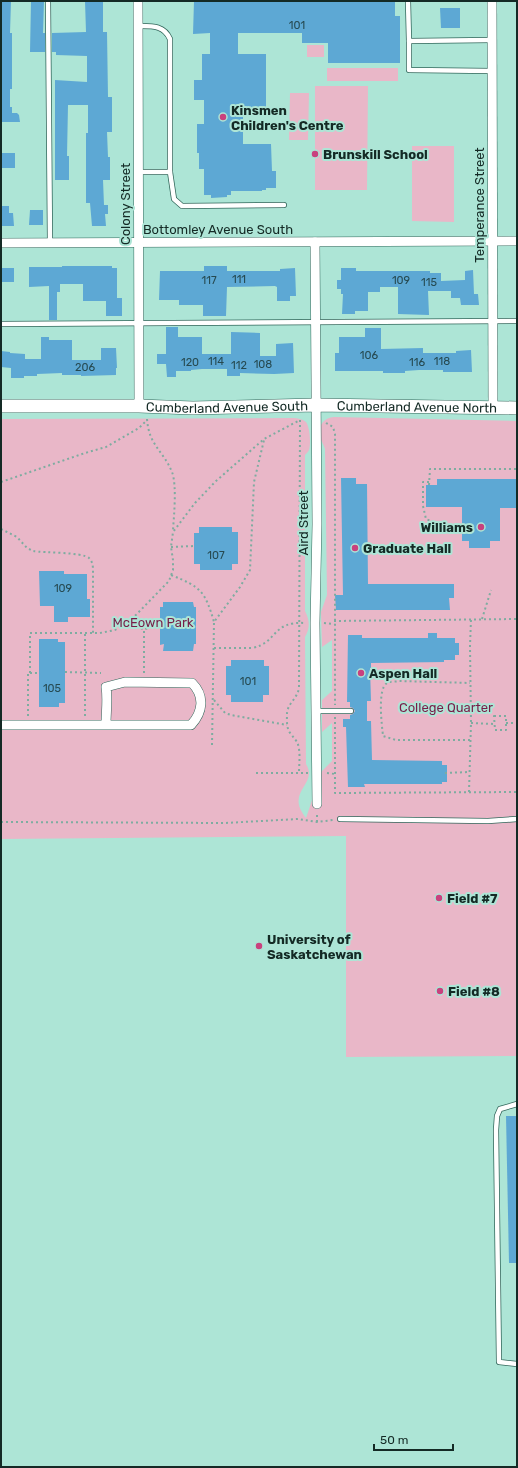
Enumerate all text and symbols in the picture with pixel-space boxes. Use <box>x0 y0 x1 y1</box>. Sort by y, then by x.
house number: 101 <box>289 19 305 32</box>
place label: Kinsmen Children's Centre <box>231 103 344 133</box>
marker: Kinsmen Children's Centre <box>218 112 228 122</box>
place label: Brunskill School <box>323 147 428 162</box>
street label: Temperance Street <box>472 147 487 263</box>
marker: Brunskill School <box>310 149 320 159</box>
street label: Colony Street <box>118 163 133 245</box>
street label: Bottomley Avenue South <box>143 222 293 237</box>
house number: 111 <box>232 273 246 286</box>
house number: 117 <box>201 274 217 287</box>
house number: 109 <box>392 274 410 287</box>
house number: 115 <box>421 276 437 289</box>
house number: 106 <box>360 349 379 362</box>
house number: 114 <box>208 355 224 368</box>
house number: 118 <box>434 355 450 368</box>
house number: 120 <box>181 356 199 369</box>
house number: 116 <box>409 356 425 369</box>
house number: 108 <box>254 358 272 371</box>
house number: 112 <box>231 359 247 372</box>
house number: 206 <box>75 361 95 374</box>
street label: Cumberland Avenue South <box>146 398 308 416</box>
street label: Cumberland Avenue North <box>337 398 497 416</box>
street label: Aird Street <box>296 490 311 556</box>
place label: Williams <box>421 520 473 535</box>
marker: Williams <box>476 522 486 532</box>
place label: Graduate Hall <box>363 541 451 556</box>
marker: Graduate Hall <box>350 543 360 553</box>
house number: 107 <box>207 549 225 562</box>
house number: 109 <box>54 582 72 595</box>
park label: McEown Park <box>112 615 194 630</box>
place label: Aspen Hall <box>369 666 437 681</box>
marker: Aspen Hall <box>356 668 366 678</box>
house number: 101 <box>240 675 256 688</box>
house number: 105 <box>43 682 62 695</box>
park label: College Quarter <box>399 700 493 716</box>
place label: Field #7 <box>447 891 498 906</box>
marker: Field #7 <box>434 893 444 903</box>
place label: University of Saskatchewan <box>267 932 362 962</box>
marker: University of Saskatchewan <box>254 941 264 951</box>
place label: Field #8 <box>448 984 500 999</box>
marker: Field #8 <box>435 986 445 996</box>
scale bar <box>374 1426 453 1452</box>
text: 50 m <box>380 1433 408 1447</box>

